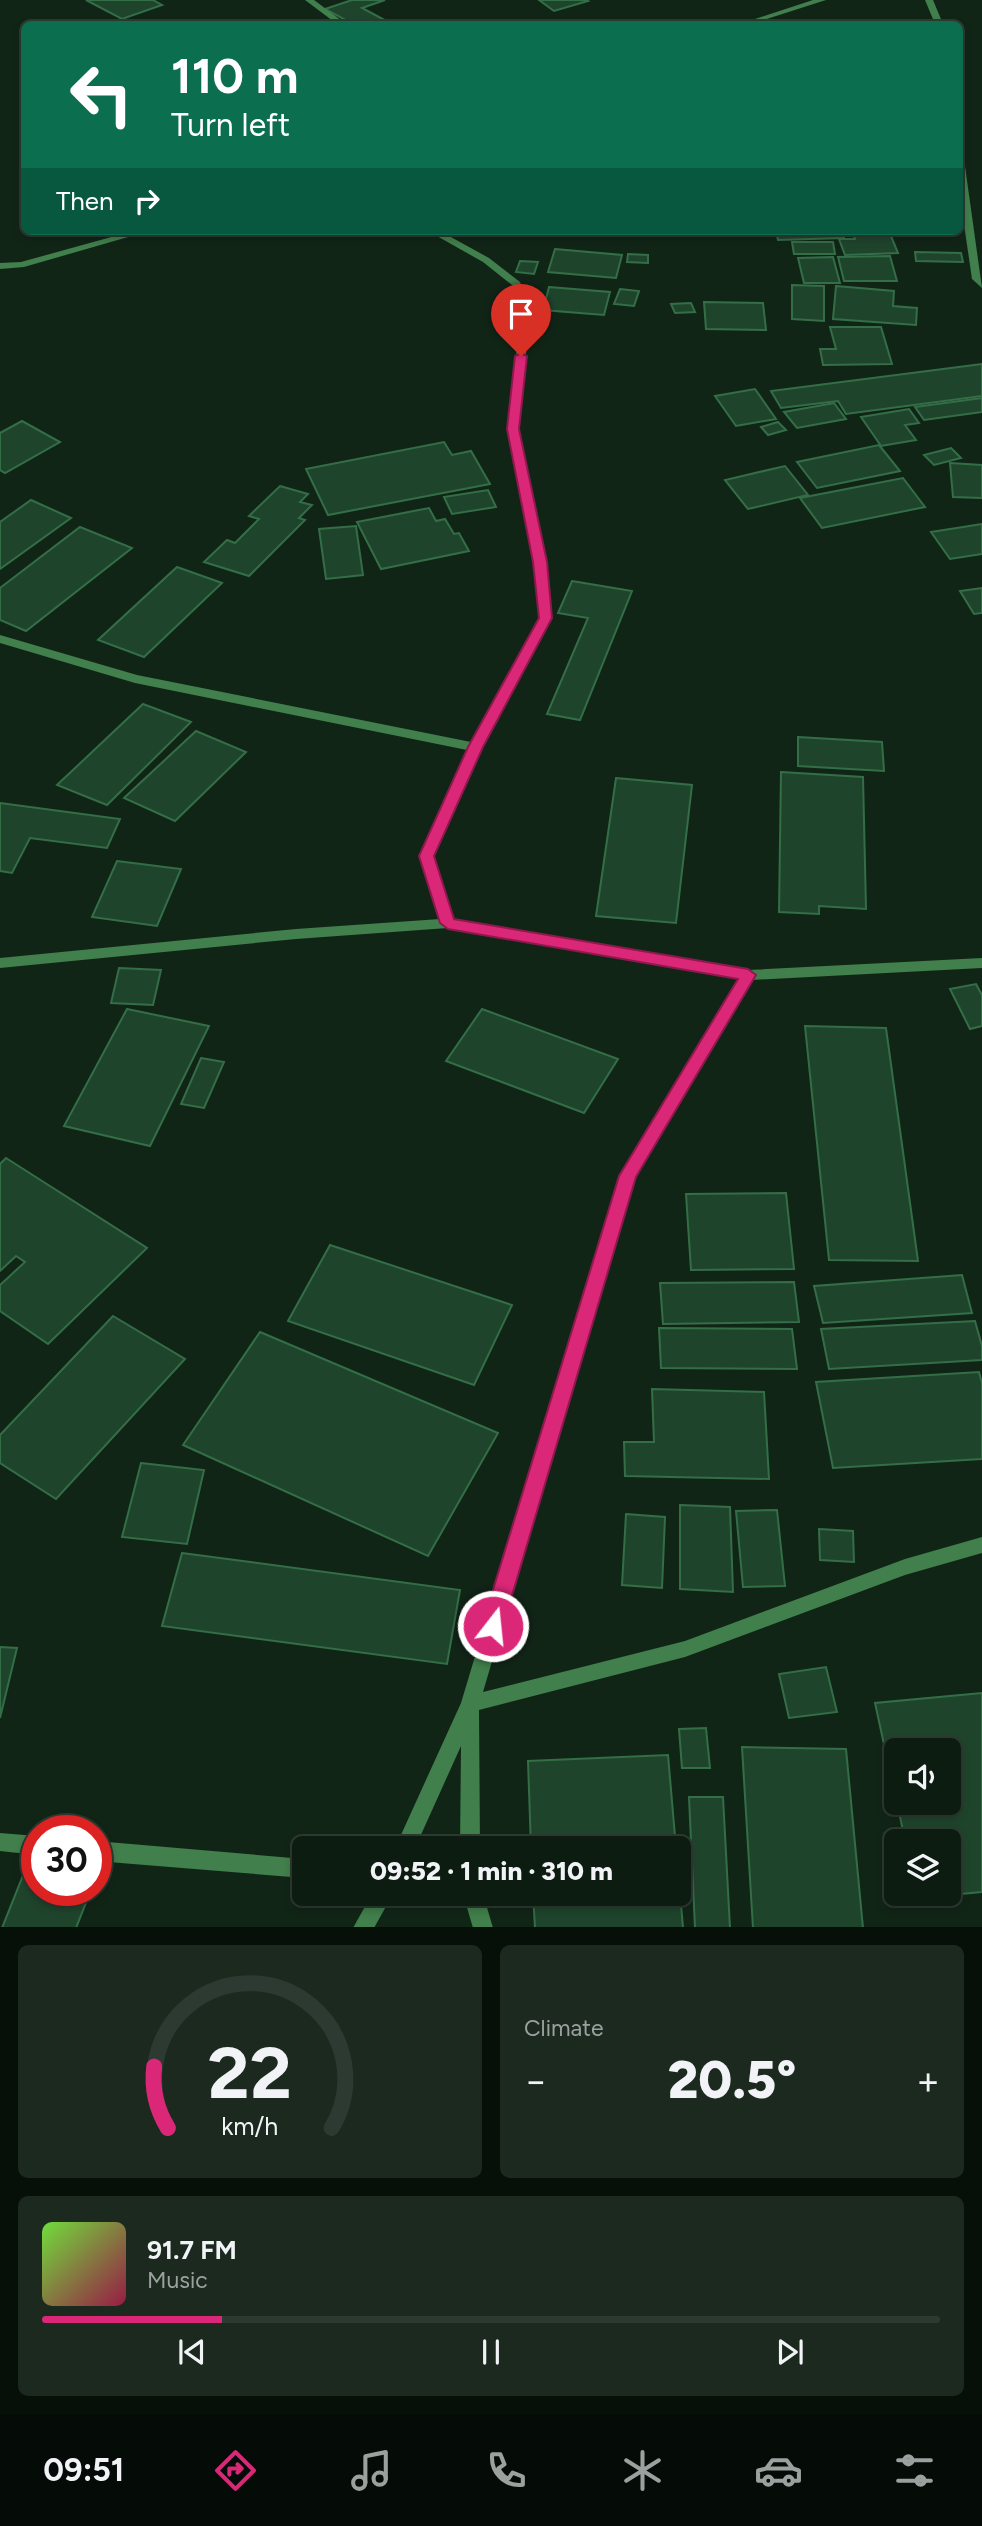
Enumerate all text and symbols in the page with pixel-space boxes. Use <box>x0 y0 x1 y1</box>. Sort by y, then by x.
text: 110 m <box>171 46 299 105</box>
icon: left <box>56 49 147 140</box>
text: Turn left <box>171 106 290 144</box>
icon: right <box>128 182 166 220</box>
text: Then <box>56 185 114 217</box>
pin <box>491 284 551 356</box>
icon: arrive <box>502 295 540 333</box>
position arrow <box>456 1589 530 1663</box>
map controls <box>884 1738 961 1906</box>
button: sound <box>884 1738 961 1815</box>
speed limit sign: 30 <box>21 1815 112 1906</box>
button: layers <box>884 1829 961 1906</box>
text: 09:52 · 1 min · 310 m <box>370 1855 613 1887</box>
text: Climate <box>524 2014 603 2042</box>
text: 22 <box>208 2029 292 2116</box>
text: 20.5° <box>668 2049 796 2111</box>
text: − <box>524 2058 548 2104</box>
text: + <box>916 2058 940 2104</box>
text: km/h <box>221 2110 279 2140</box>
text: 91.7 FM <box>147 2234 237 2266</box>
text: Music <box>147 2266 208 2294</box>
icon: previous <box>173 2333 211 2371</box>
icon: pause <box>472 2333 510 2371</box>
icon: next <box>771 2333 809 2371</box>
icon: directions <box>211 2446 260 2495</box>
icon: music <box>347 2446 396 2495</box>
icon: phone <box>482 2446 531 2495</box>
icon: climate <box>618 2446 667 2495</box>
icon: car <box>754 2446 803 2495</box>
icon: filters <box>890 2446 939 2495</box>
text: 09:51 <box>43 2451 124 2489</box>

